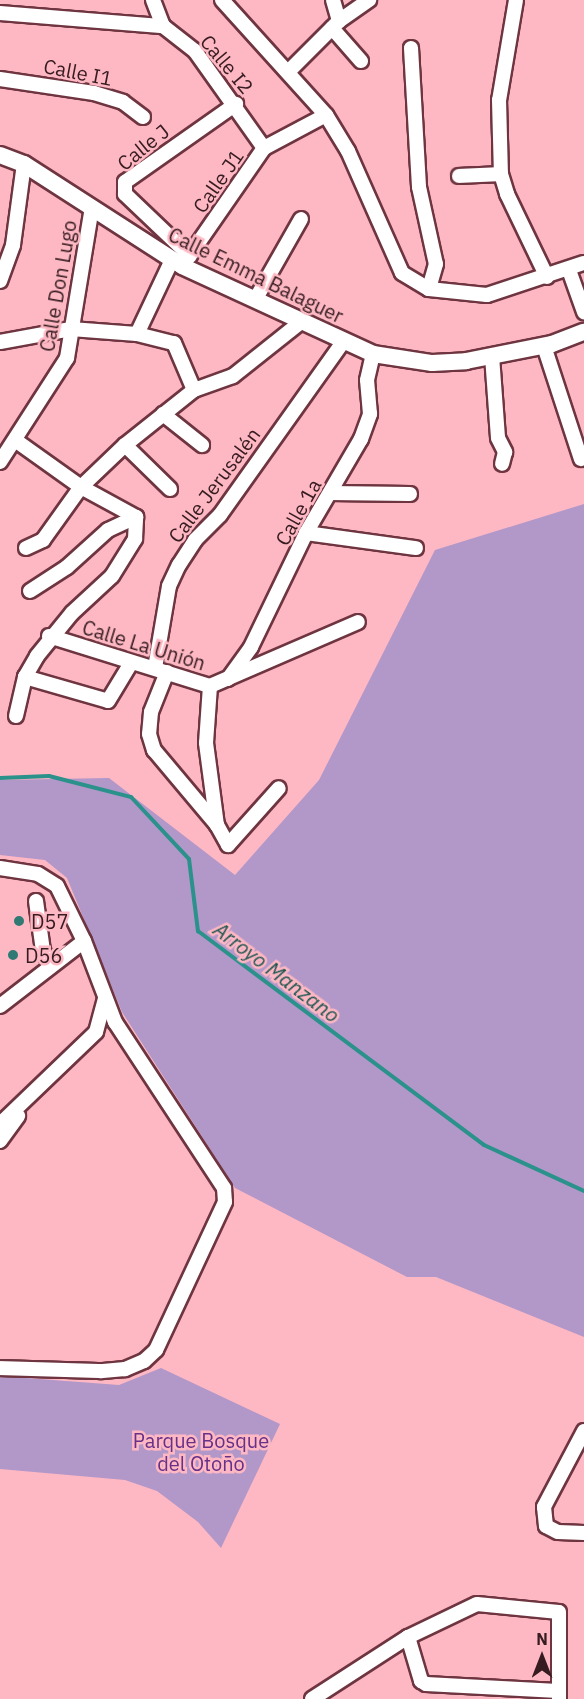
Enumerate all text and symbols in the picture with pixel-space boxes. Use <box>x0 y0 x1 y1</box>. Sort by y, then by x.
street label: Calle I2 <box>195 30 259 98</box>
street label: Calle I1 <box>42 54 114 90</box>
street label: Calle J <box>112 119 174 175</box>
street label: Calle J1 <box>188 145 248 217</box>
street label: Calle Don Lugo <box>35 218 81 354</box>
street label: Calle Emma Balaguer <box>165 222 347 328</box>
street label: Calle Jerusalén <box>163 423 265 547</box>
street label: Calle 1a <box>270 475 326 549</box>
street label: Calle La Unión <box>80 615 208 675</box>
place label: D57 <box>31 909 68 933</box>
marker: D57 <box>12 914 26 928</box>
water label: Arroyo Manzano <box>209 916 345 1028</box>
place label: D56 <box>25 943 62 967</box>
marker: D56 <box>6 948 20 962</box>
park label: Parque Bosque del Otoño <box>133 1428 269 1475</box>
north arrow <box>512 1627 572 1687</box>
text: N <box>536 1629 548 1649</box>

